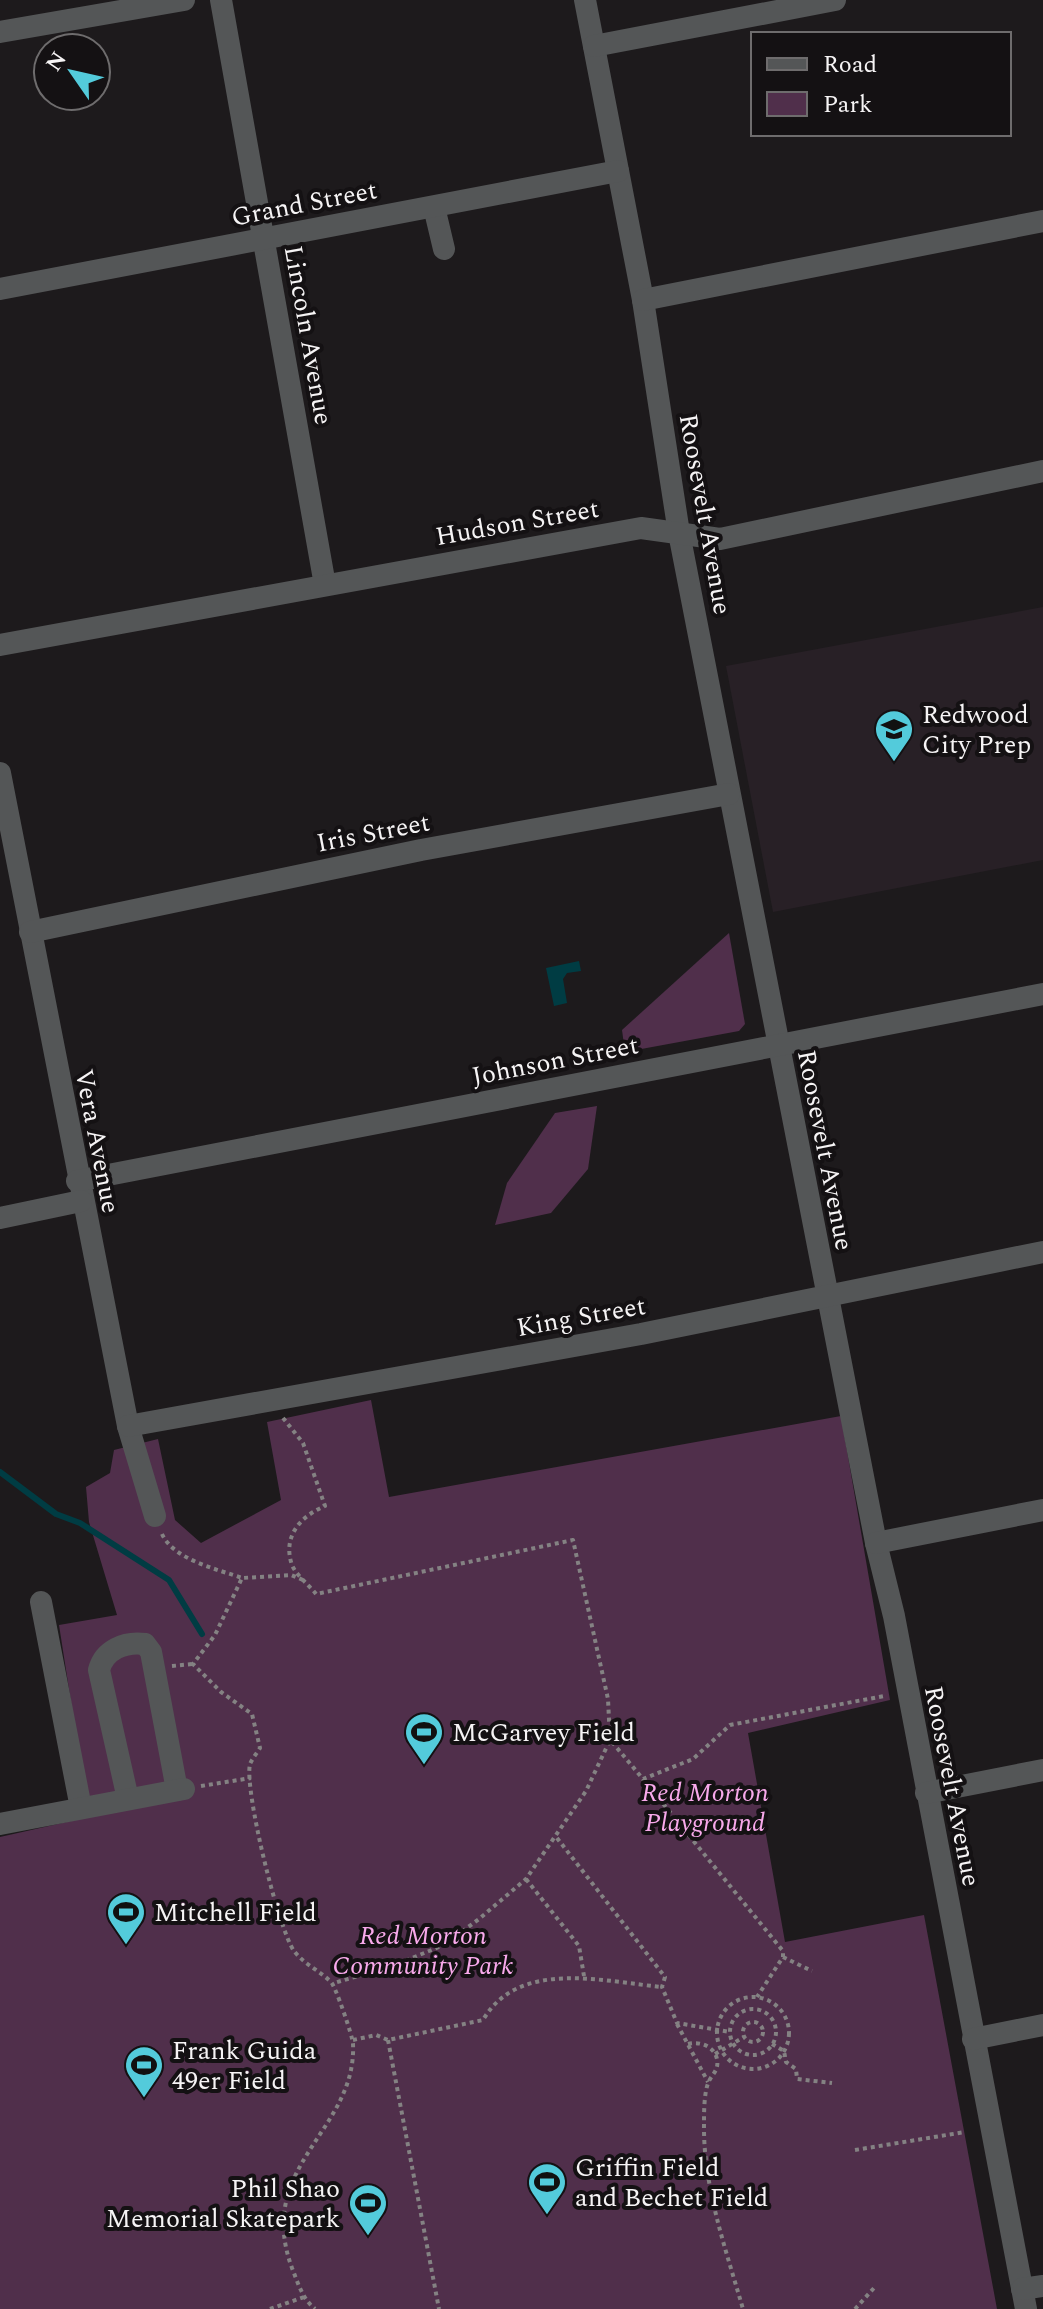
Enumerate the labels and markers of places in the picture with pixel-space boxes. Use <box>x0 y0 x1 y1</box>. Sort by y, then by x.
place label: Redwood City Prep <box>922 695 1031 765</box>
school or university icon: Redwood City Prep <box>873 708 915 763</box>
sports icon: McGarvey Field <box>403 1711 445 1766</box>
place label: McGarvey Field <box>452 1713 635 1753</box>
sports icon: Mitchell Field <box>105 1891 147 1946</box>
place label: Mitchell Field <box>154 1893 317 1933</box>
place label: Frank Guida 49er Field <box>172 2031 317 2101</box>
sports icon: Frank Guida 49er Field <box>123 2044 165 2099</box>
place label: Griffin Field and Bechet Field <box>575 2148 768 2218</box>
sports icon: Griffin Field and Bechet Field <box>526 2161 568 2216</box>
place label: Phil Shao Memorial Skatepark <box>106 2169 340 2239</box>
sports icon: Phil Shao Memorial Skatepark <box>347 2182 389 2237</box>

